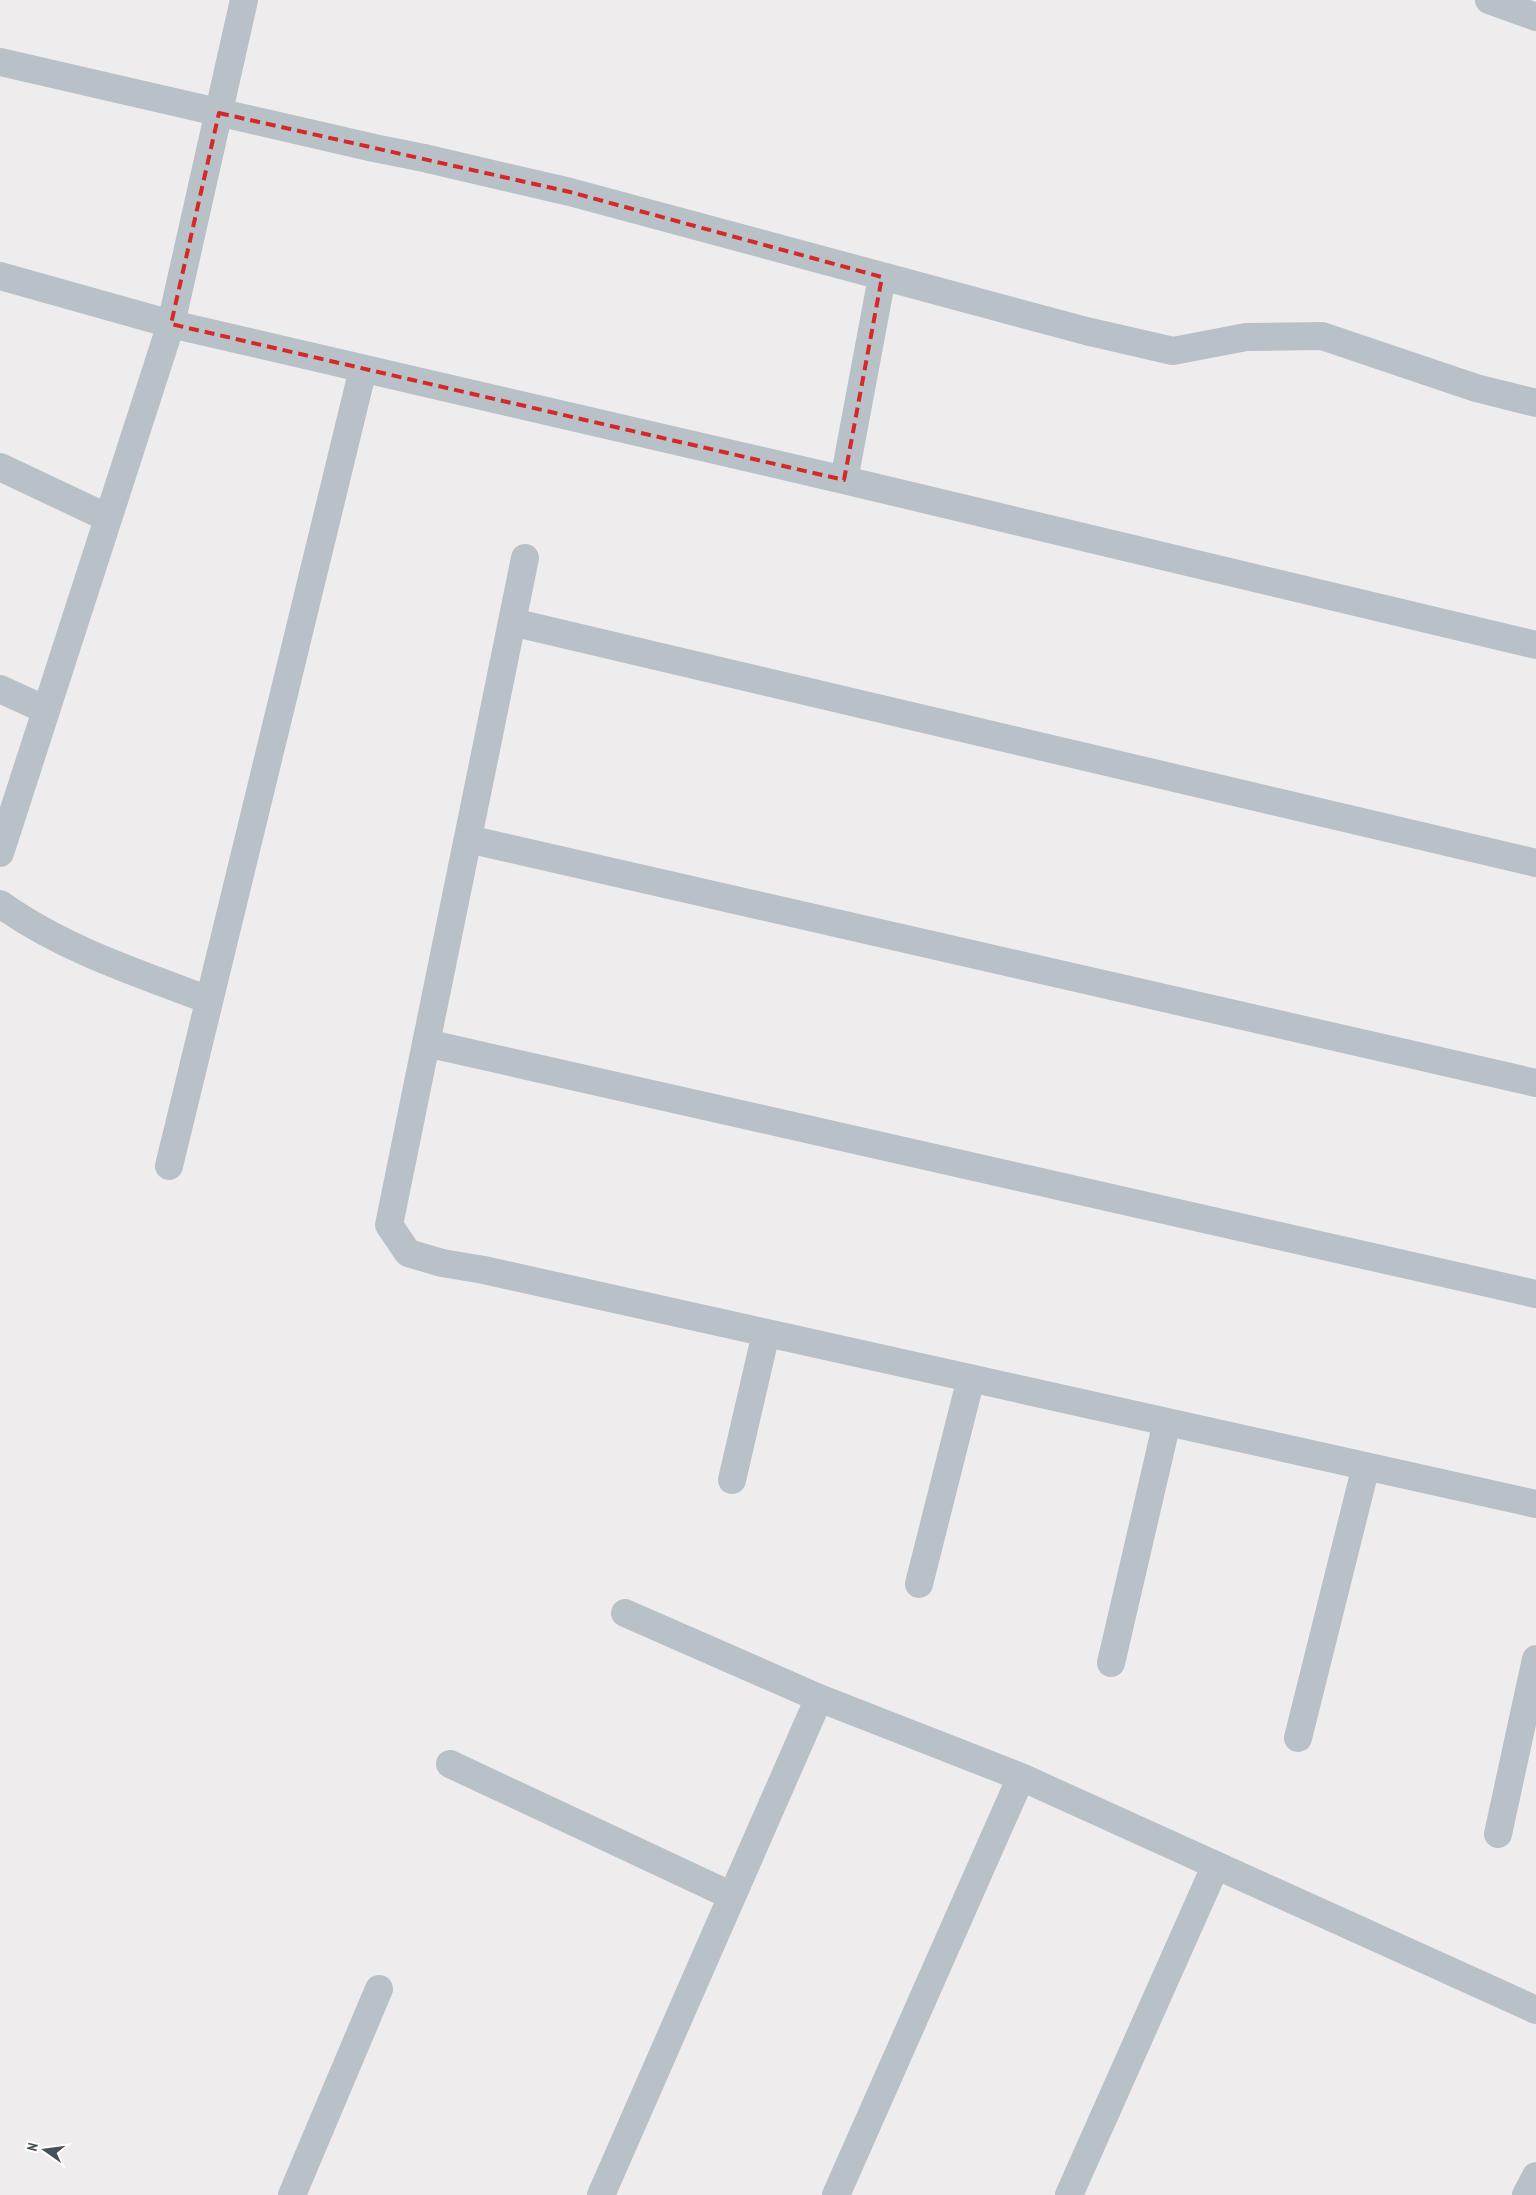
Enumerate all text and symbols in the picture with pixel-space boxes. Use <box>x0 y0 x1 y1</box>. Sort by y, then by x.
north arrow <box>20 2125 70 2175</box>
text: N <box>23 2141 42 2153</box>

